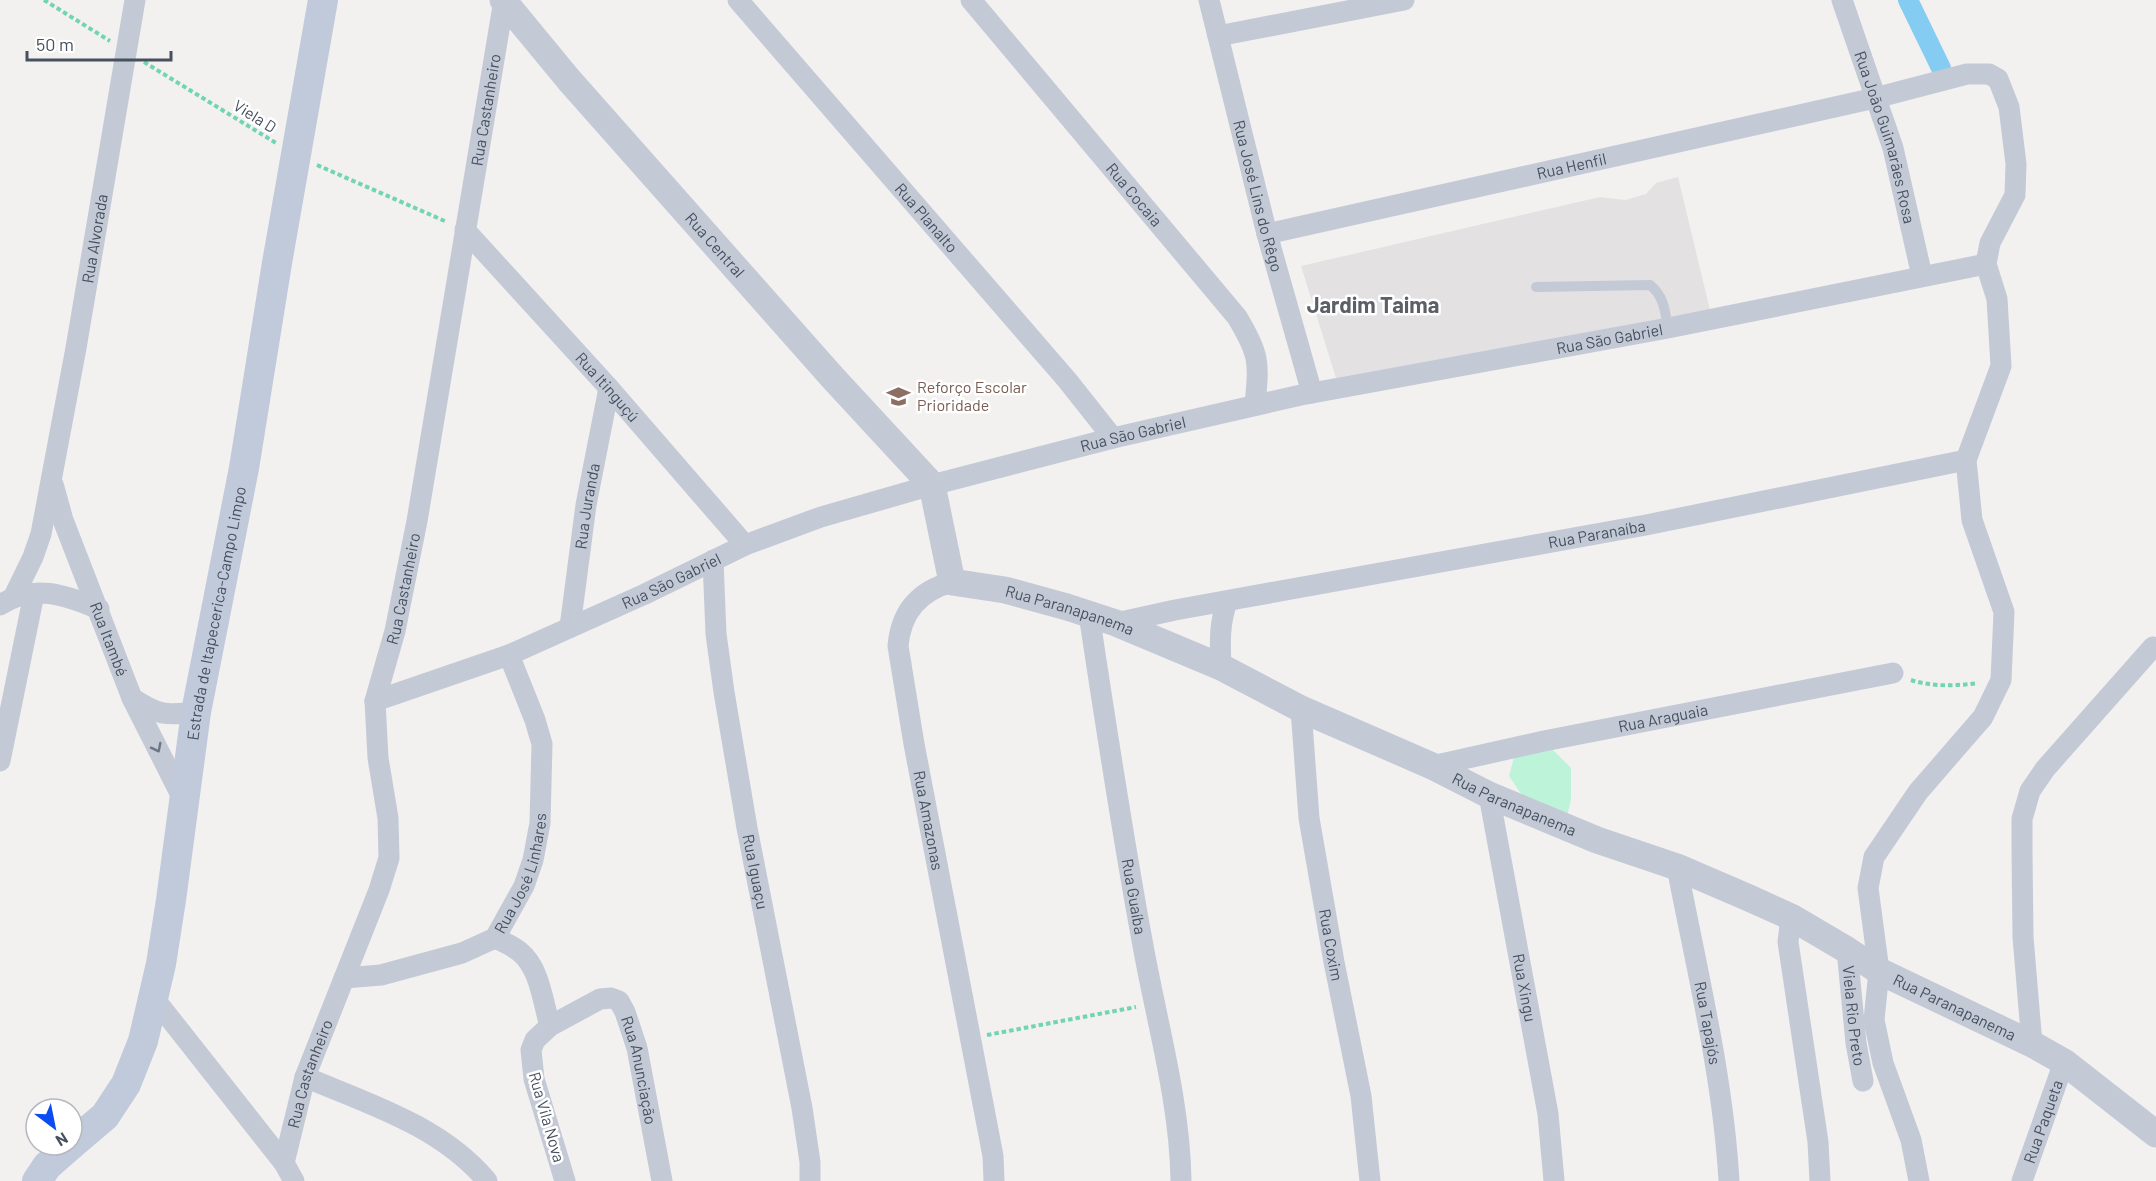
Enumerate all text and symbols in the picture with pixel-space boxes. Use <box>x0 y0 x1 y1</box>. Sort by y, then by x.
scale bar <box>27 24 171 62</box>
text: 50 m <box>36 33 74 55</box>
street label: Rua João Guimarães Rosa <box>1851 48 1920 225</box>
street label: Rua Castanheiro <box>466 52 504 167</box>
street label: Viela D <box>230 95 280 136</box>
street label: Rua José Lins do Rêgo <box>1230 118 1287 274</box>
street label: Rua Henfil <box>1535 148 1608 182</box>
street label: Rua Cocaia <box>1103 159 1167 230</box>
street label: Rua Planalto <box>892 179 962 256</box>
street label: Rua Alvorada <box>77 192 111 285</box>
street label: Rua Central <box>682 208 749 281</box>
district label: Jardim Taima <box>1307 291 1439 317</box>
street label: Rua São Gabriel <box>1555 319 1664 357</box>
street label: Rua Itinguçú <box>572 348 644 425</box>
place label: Reforço Escolar Prioridade <box>917 377 1027 414</box>
school or university icon: Reforço Escolar Prioridade <box>886 383 912 409</box>
street label: Rua São Gabriel <box>1078 412 1187 455</box>
street label: Rua Juranda <box>570 461 603 550</box>
street label: Estrada de Itapecerica-Campo Limpo <box>182 484 249 741</box>
street label: Rua Paranaíba <box>1547 515 1647 551</box>
street label: Rua Castanheiro <box>382 531 423 647</box>
street label: Rua São Gabriel <box>618 548 724 612</box>
street label: Rua Paranapanema <box>1003 581 1137 639</box>
street label: Rua Itambé <box>87 599 133 679</box>
street label: Rua Araguaia <box>1616 699 1709 735</box>
one-way arrow <box>150 742 162 753</box>
street label: Rua Paranapanema <box>1449 768 1579 839</box>
street label: Rua Amazonas <box>910 769 948 872</box>
street label: Rua José Linhares <box>490 813 549 936</box>
street label: Rua Iguaçu <box>739 832 773 911</box>
street label: Rua Guaíba <box>1119 857 1151 936</box>
street label: Rua Coxim <box>1316 907 1348 982</box>
street label: Rua Xingu <box>1510 952 1541 1023</box>
street label: Viela Rio Preto <box>1840 964 1870 1067</box>
street label: Rua Paranapanema <box>1890 969 2019 1044</box>
street label: Rua Tapajós <box>1691 980 1725 1066</box>
street label: Rua Anunciação <box>618 1013 661 1126</box>
street label: Rua Castanheiro <box>283 1016 336 1130</box>
street label: Rua Vila Nova <box>526 1069 569 1164</box>
street label: Rua Paqueta <box>2019 1077 2066 1166</box>
north arrow <box>24 1097 84 1157</box>
text: N <box>53 1129 72 1151</box>

